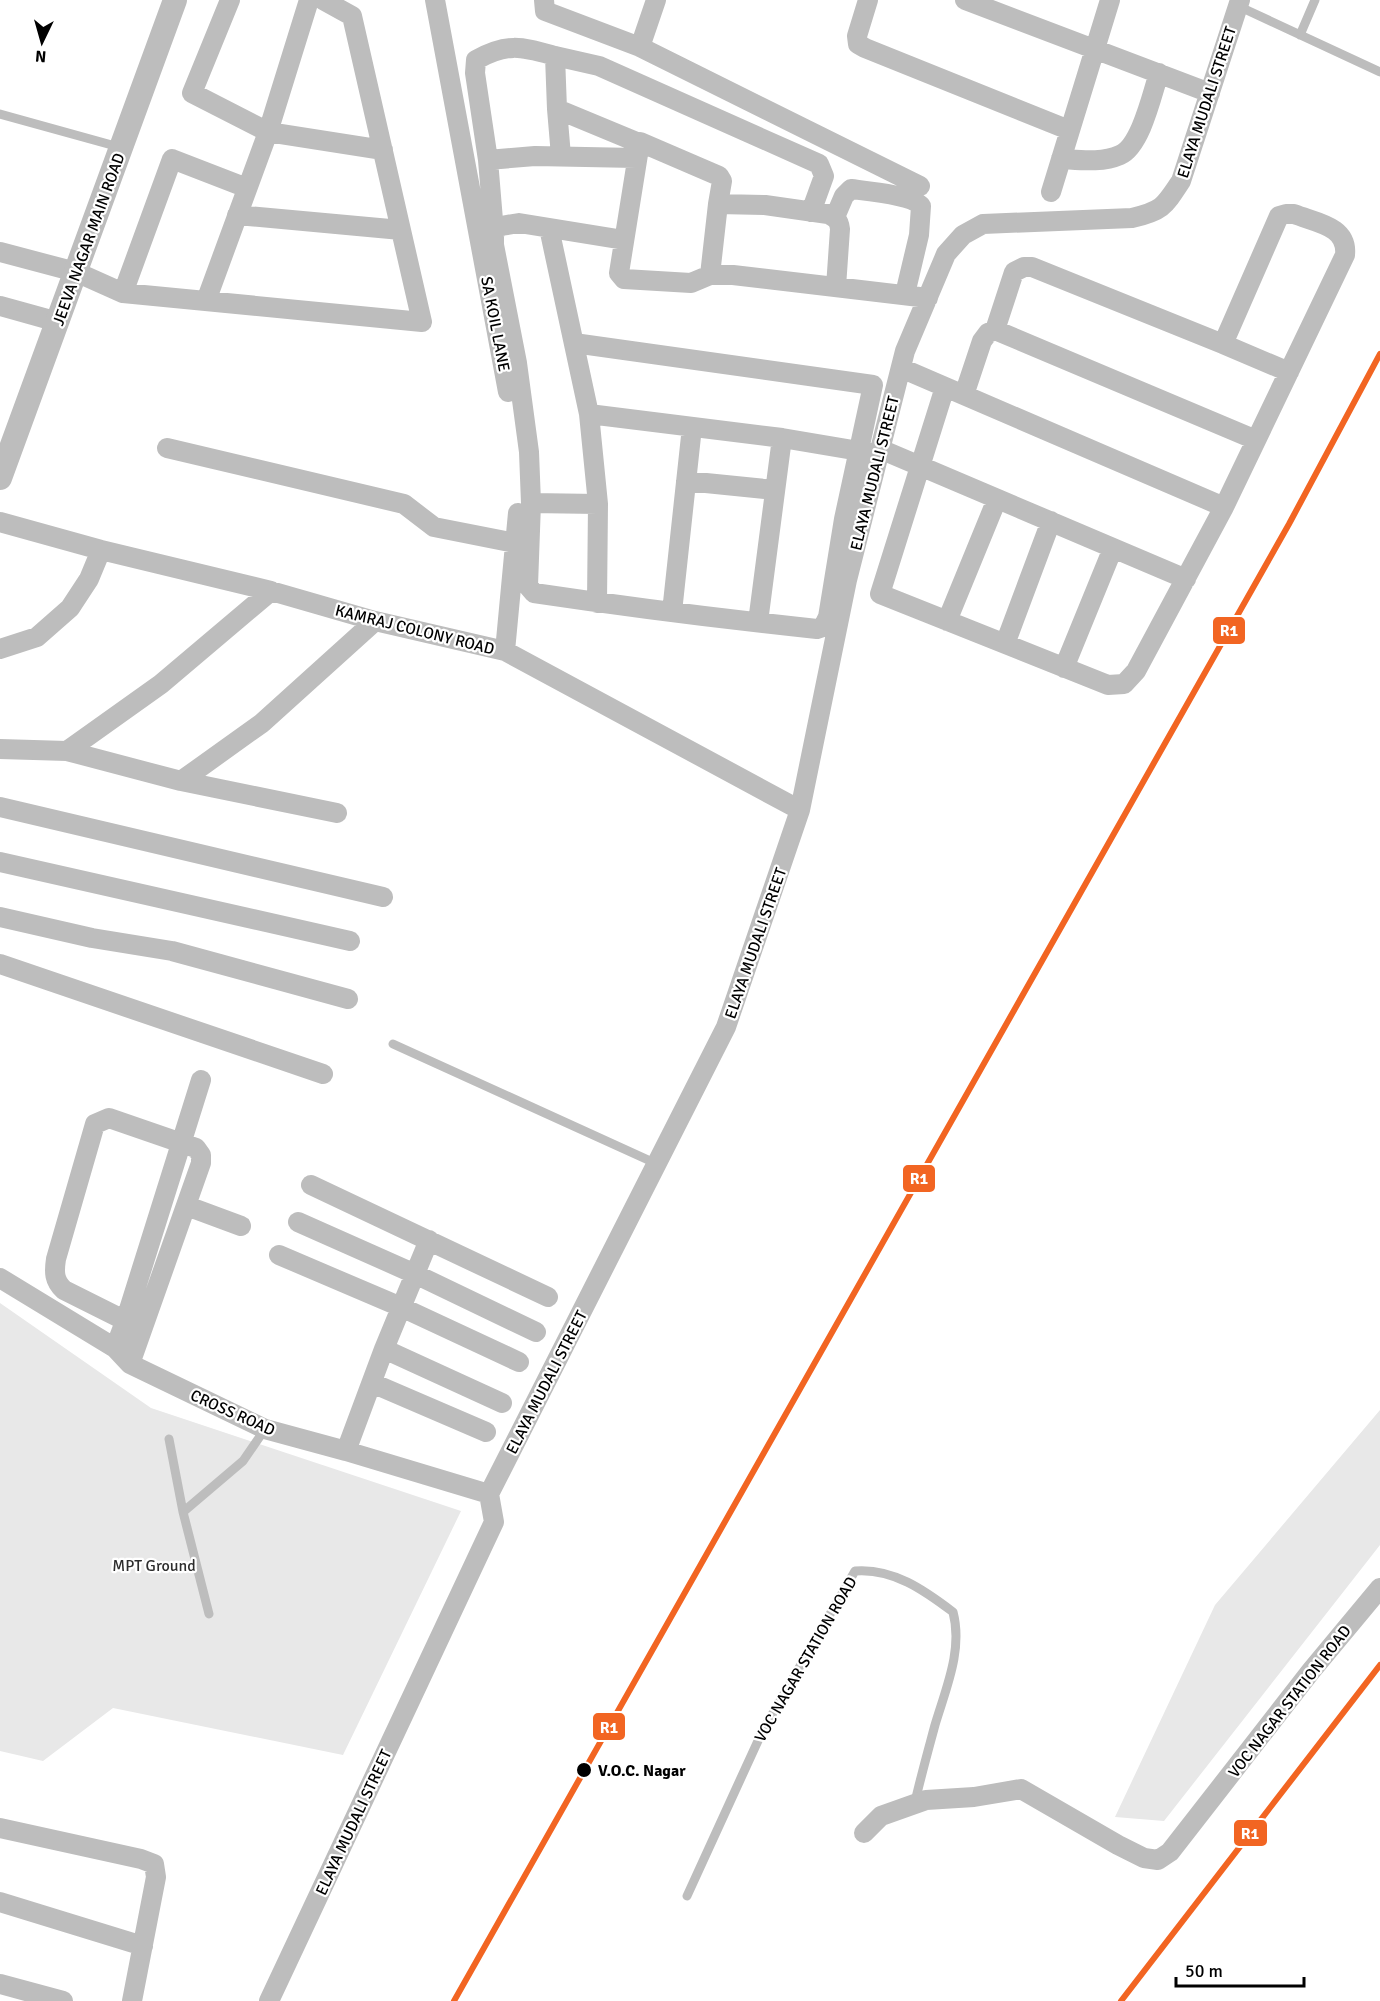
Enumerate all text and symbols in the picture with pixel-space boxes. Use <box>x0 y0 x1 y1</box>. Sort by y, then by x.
north arrow <box>12 12 72 72</box>
street label: ELAYA MUDALI STREET <box>1173 24 1241 181</box>
text: N <box>34 45 47 66</box>
street label: JEEVA NAGAR MAIN ROAD <box>48 150 130 328</box>
street label: SA KOIL LANE <box>476 275 514 373</box>
street label: ELAYA MUDALI STREET <box>846 394 904 553</box>
street label: KAMRAJ COLONY ROAD <box>333 600 496 659</box>
line badge: R1 <box>1212 616 1246 645</box>
text: R1 <box>1220 621 1239 641</box>
street label: ELAYA MUDALI STREET <box>721 865 791 1022</box>
line badge: R1 <box>902 1164 936 1193</box>
text: R1 <box>910 1169 929 1189</box>
street label: ELAYA MUDALI STREET <box>502 1307 592 1458</box>
street label: CROSS ROAD <box>187 1385 278 1440</box>
park label: MPT Ground <box>112 1556 196 1576</box>
street label: VOC NAGAR STATION ROAD <box>750 1573 861 1746</box>
street label: VOC NAGAR STATION ROAD <box>1224 1621 1355 1782</box>
line badge: R1 <box>592 1712 626 1741</box>
text: R1 <box>600 1718 619 1738</box>
street label: ELAYA MUDALI STREET <box>311 1746 397 1899</box>
marker: V.O.C. Nagar <box>575 1761 593 1779</box>
place label: V.O.C. Nagar <box>598 1761 686 1781</box>
line badge: R1 <box>1233 1819 1268 1847</box>
text: R1 <box>1241 1824 1260 1844</box>
scale bar <box>1176 1950 1304 1988</box>
text: 50 m <box>1185 1960 1223 1982</box>

